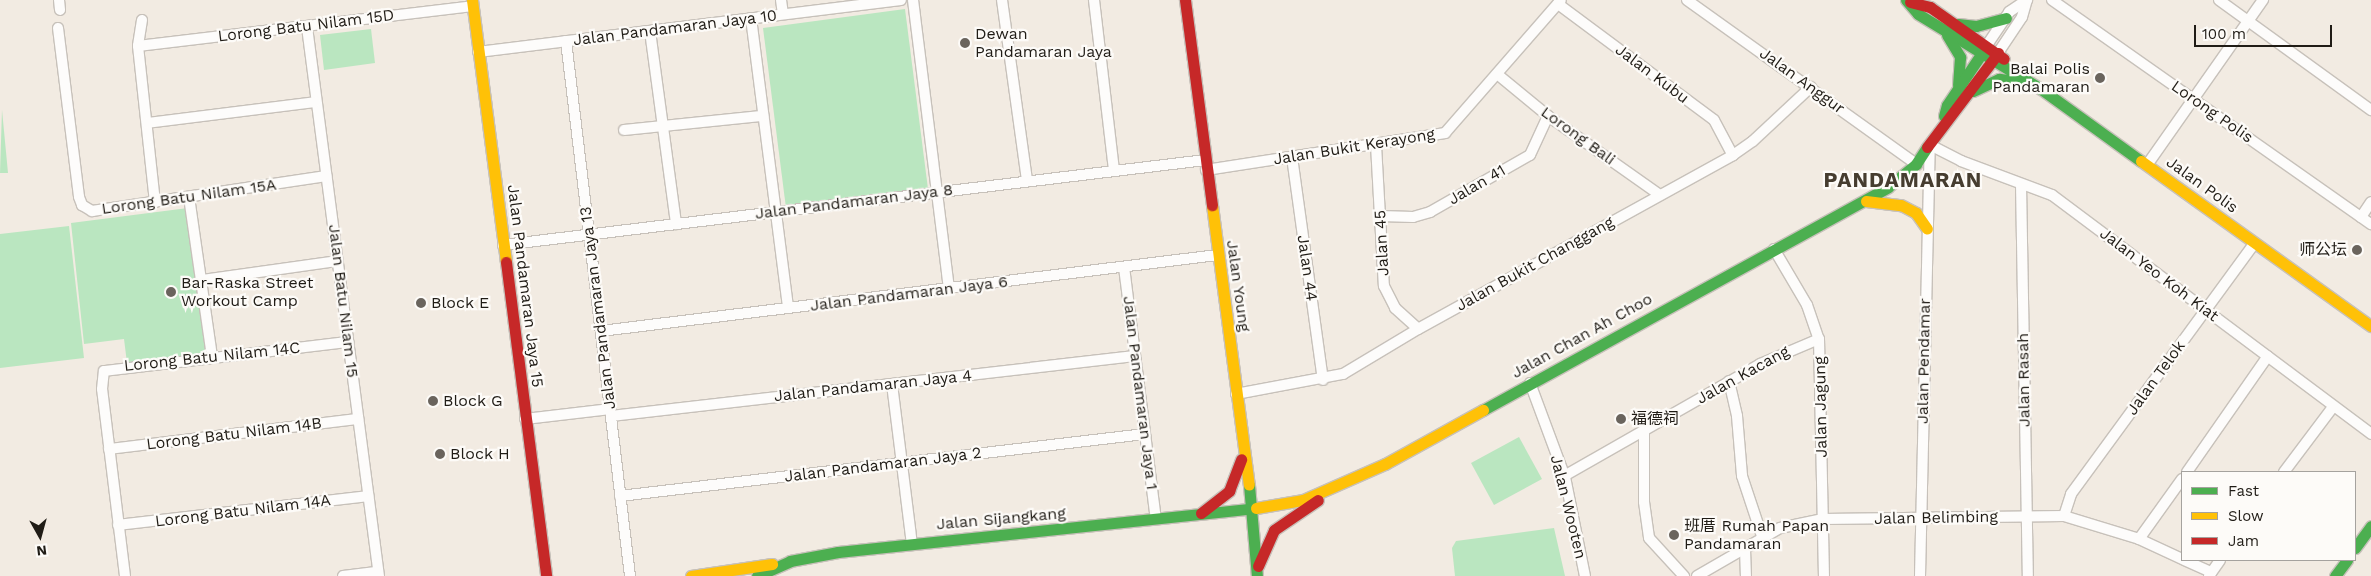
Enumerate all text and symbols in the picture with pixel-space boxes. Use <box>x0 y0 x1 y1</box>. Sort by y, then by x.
street label: Lorong Batu Nilam 15D <box>217 6 395 46</box>
street label: Jalan Pandamaran Jaya 10 <box>572 6 778 50</box>
scale bar <box>2196 15 2334 47</box>
place label: Dewan Pandamaran Jaya <box>975 24 1112 62</box>
text: 100 m <box>2202 25 2246 43</box>
marker: Dewan Pandamaran Jaya <box>959 37 971 49</box>
street label: Jalan Kubu <box>1611 40 1693 108</box>
street label: Jalan Anggur <box>1755 44 1849 118</box>
place label: Balai Polis Pandamaran <box>1993 59 2090 97</box>
marker: Balai Polis Pandamaran <box>2094 72 2106 84</box>
street label: Lorong Polis <box>2167 77 2257 147</box>
street label: Lorong Bali <box>1537 103 1619 169</box>
street label: Jalan Bukit Kerayong <box>1272 125 1436 169</box>
street label: Jalan Polis <box>2162 153 2242 217</box>
street label: Jalan 41 <box>1445 161 1509 209</box>
district label: PANDAMARAN <box>1822 167 1984 193</box>
street label: Lorong Batu Nilam 15A <box>100 175 278 219</box>
street label: Jalan Pandamaran Jaya 8 <box>754 180 954 224</box>
street label: Jalan Pandamaran Jaya 15 <box>503 183 547 389</box>
street label: Jalan Pandamaran Jaya 13 <box>576 205 620 411</box>
street label: Jalan 45 <box>1371 209 1393 277</box>
street label: Jalan Bukit Changgang <box>1453 213 1617 315</box>
street label: Jalan Batu Nilam 15 <box>324 223 362 379</box>
street label: Jalan Yeo Koh Kiat <box>2096 224 2222 326</box>
street label: Jalan 44 <box>1293 234 1321 302</box>
street label: Jalan Young <box>1222 239 1254 333</box>
place label: 师公坛 <box>2299 240 2347 260</box>
marker: 师公坛 <box>2351 244 2363 256</box>
street label: Jalan Pandamaran Jaya 6 <box>809 272 1009 316</box>
place label: Bar-Raska Street Workout Camp <box>181 273 314 311</box>
marker: Bar-Raska Street Workout Camp <box>165 286 177 298</box>
street label: Jalan Chan Ah Choo <box>1508 289 1656 383</box>
place label: Block E <box>431 293 490 313</box>
street label: Jalan Pandamaran Jaya 1 <box>1119 294 1161 492</box>
marker: Block E <box>415 297 427 309</box>
street label: Jalan Pendamar <box>1913 298 1935 424</box>
street label: Jalan Rasah <box>2014 333 2034 427</box>
street label: Jalan Telok <box>2122 337 2190 419</box>
street label: Lorong Batu Nilam 14C <box>123 338 301 376</box>
street label: Jalan Kacang <box>1693 342 1793 408</box>
street label: Jalan Jagung <box>1811 356 1831 458</box>
street label: Jalan Pandamaran Jaya 4 <box>773 366 973 406</box>
place label: Block G <box>443 391 503 411</box>
marker: Block G <box>427 395 439 407</box>
place label: 福德祠 <box>1631 409 1679 429</box>
marker: 福德祠 <box>1615 413 1627 425</box>
street label: Lorong Batu Nilam 14B <box>145 414 323 454</box>
street label: Jalan Pandamaran Jaya 2 <box>783 443 983 487</box>
place label: Block H <box>450 444 510 464</box>
marker: Block H <box>434 448 446 460</box>
street label: Jalan Wooten <box>1546 453 1590 561</box>
legend <box>2181 471 2356 561</box>
text: Fast <box>2228 482 2259 500</box>
street label: Lorong Batu Nilam 14A <box>154 491 332 531</box>
street label: Jalan Sijangkang <box>936 504 1066 534</box>
street label: Jalan Belimbing <box>1874 507 1998 529</box>
text: Slow <box>2228 507 2264 525</box>
north arrow <box>15 511 65 561</box>
place label: 班厝 Rumah Papan Pandamaran <box>1684 516 1829 554</box>
marker: 班厝 Rumah Papan Pandamaran <box>1668 529 1680 541</box>
text: Jam <box>2228 532 2259 550</box>
text: N <box>36 542 48 559</box>

